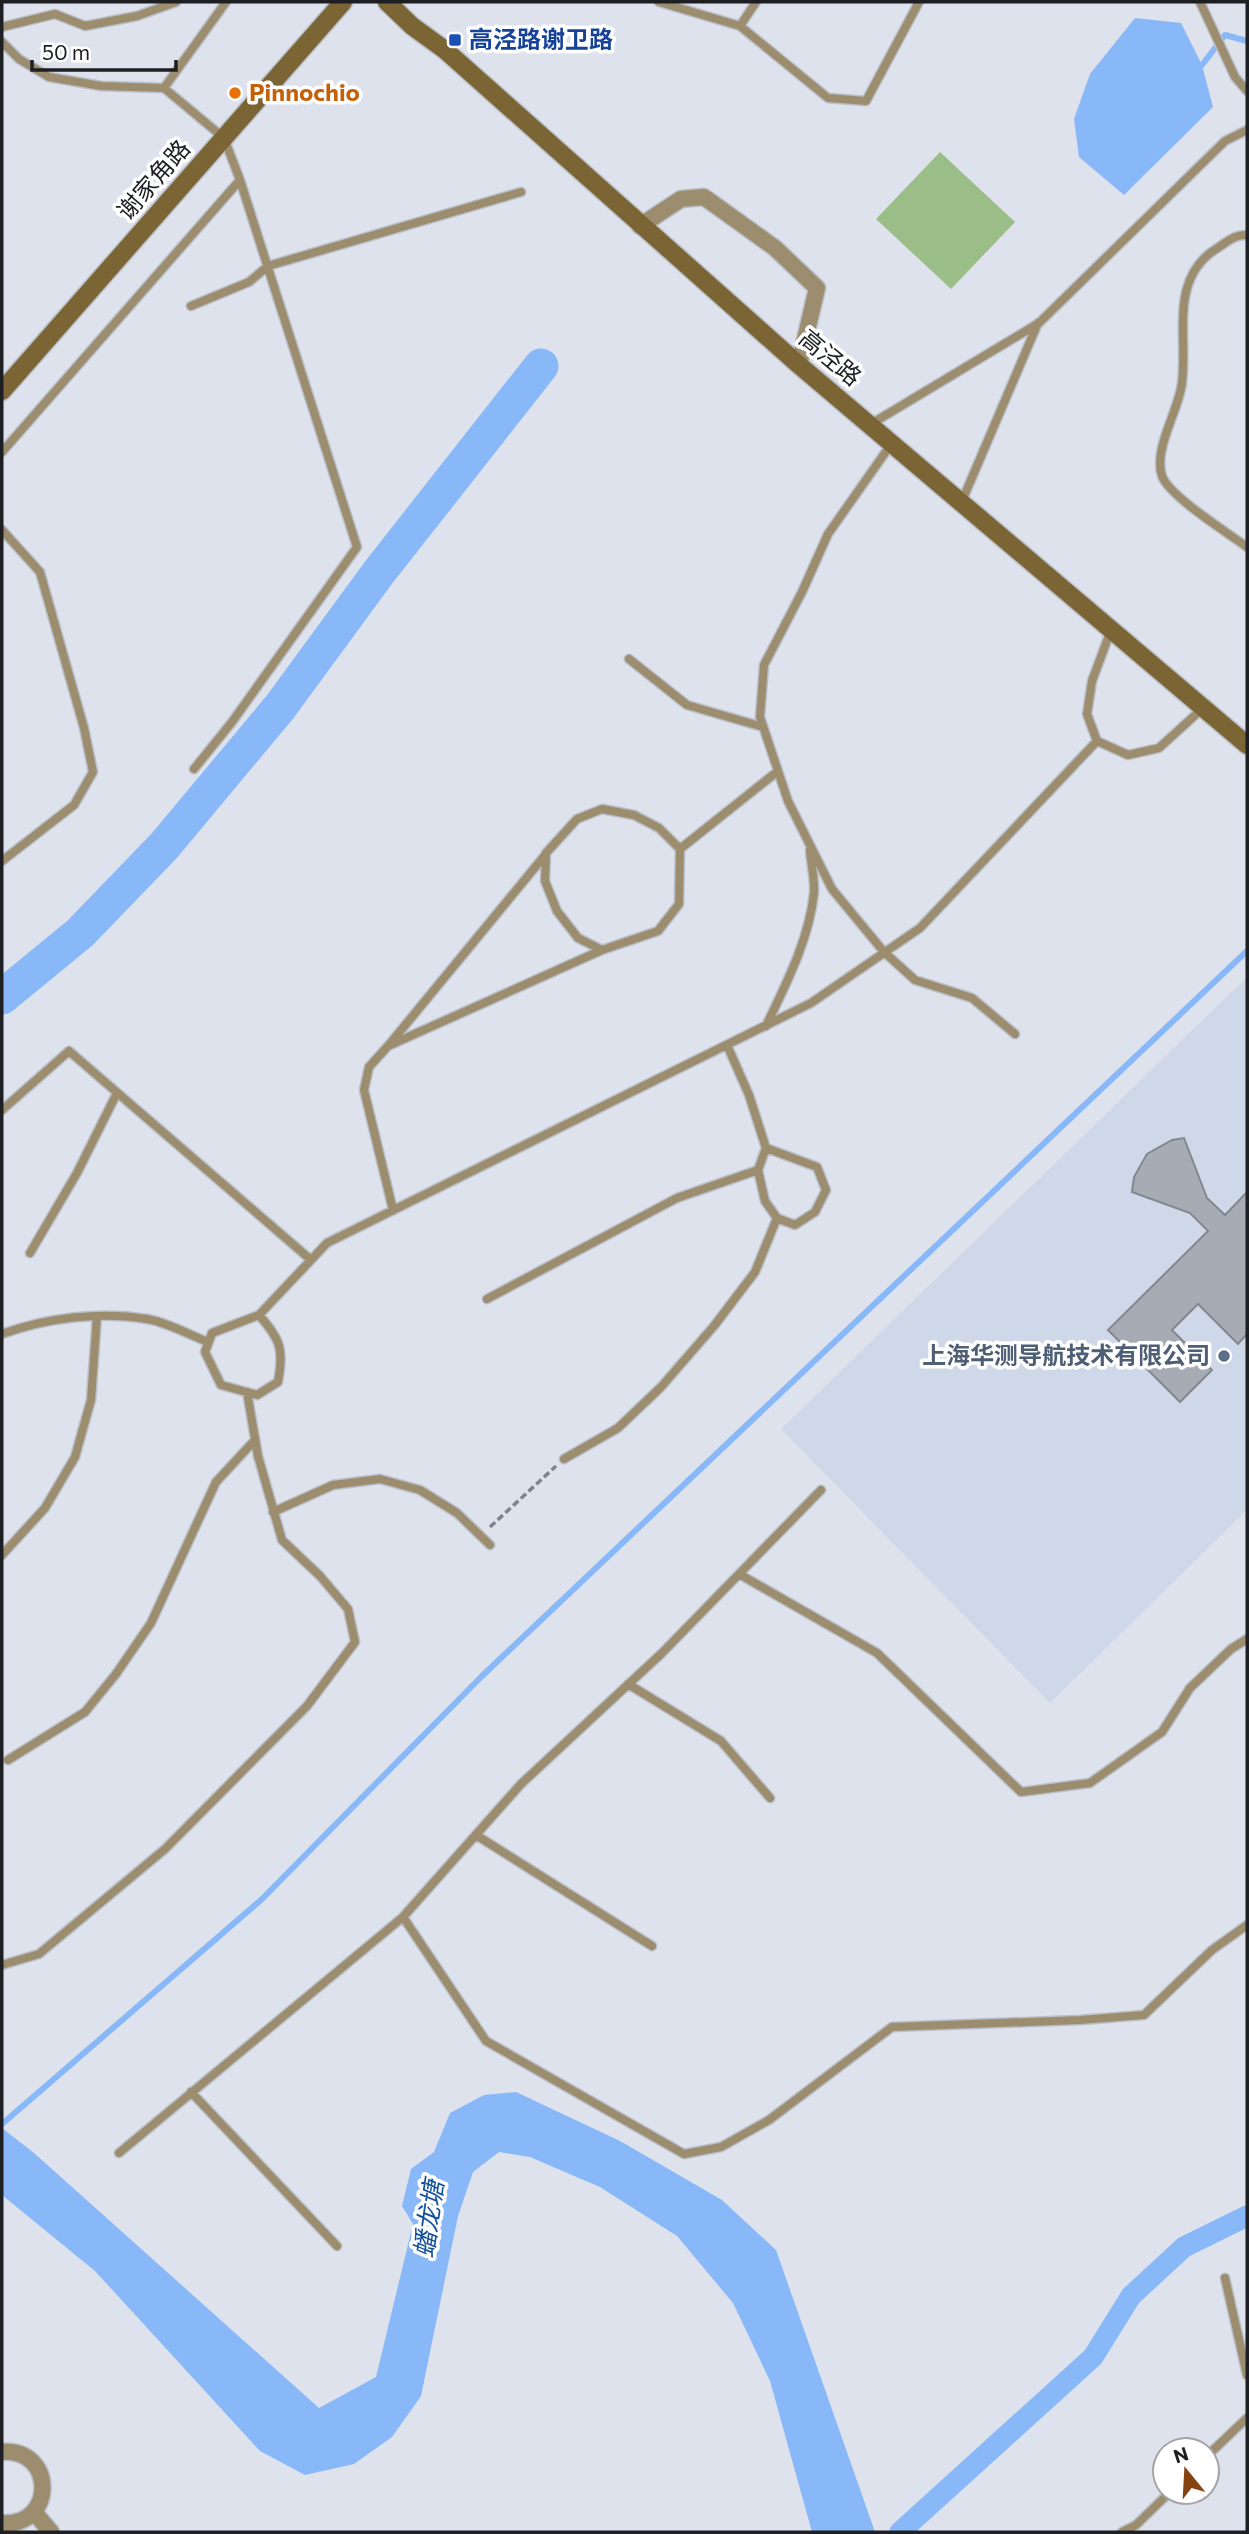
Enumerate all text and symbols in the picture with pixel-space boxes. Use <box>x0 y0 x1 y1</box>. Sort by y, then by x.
place label: 高泾路谢卫路 <box>469 24 613 53</box>
scale bar <box>32 28 175 72</box>
marker: 高泾路谢卫路 <box>447 32 463 48</box>
text: 50 m <box>42 39 90 64</box>
place label: Pinnochio <box>249 77 360 106</box>
marker: Pinnochio <box>227 85 243 101</box>
street label: 谢家角路 <box>110 133 195 225</box>
street label: 高泾路 <box>794 323 868 391</box>
place label: 上海华测导航技术有限公司 <box>922 1340 1210 1369</box>
marker: 上海华测导航技术有限公司 <box>1216 1348 1232 1364</box>
water label: 蟠龙塘 <box>407 2174 449 2260</box>
north arrow <box>1151 2436 1221 2506</box>
text: N <box>1170 2441 1191 2467</box>

